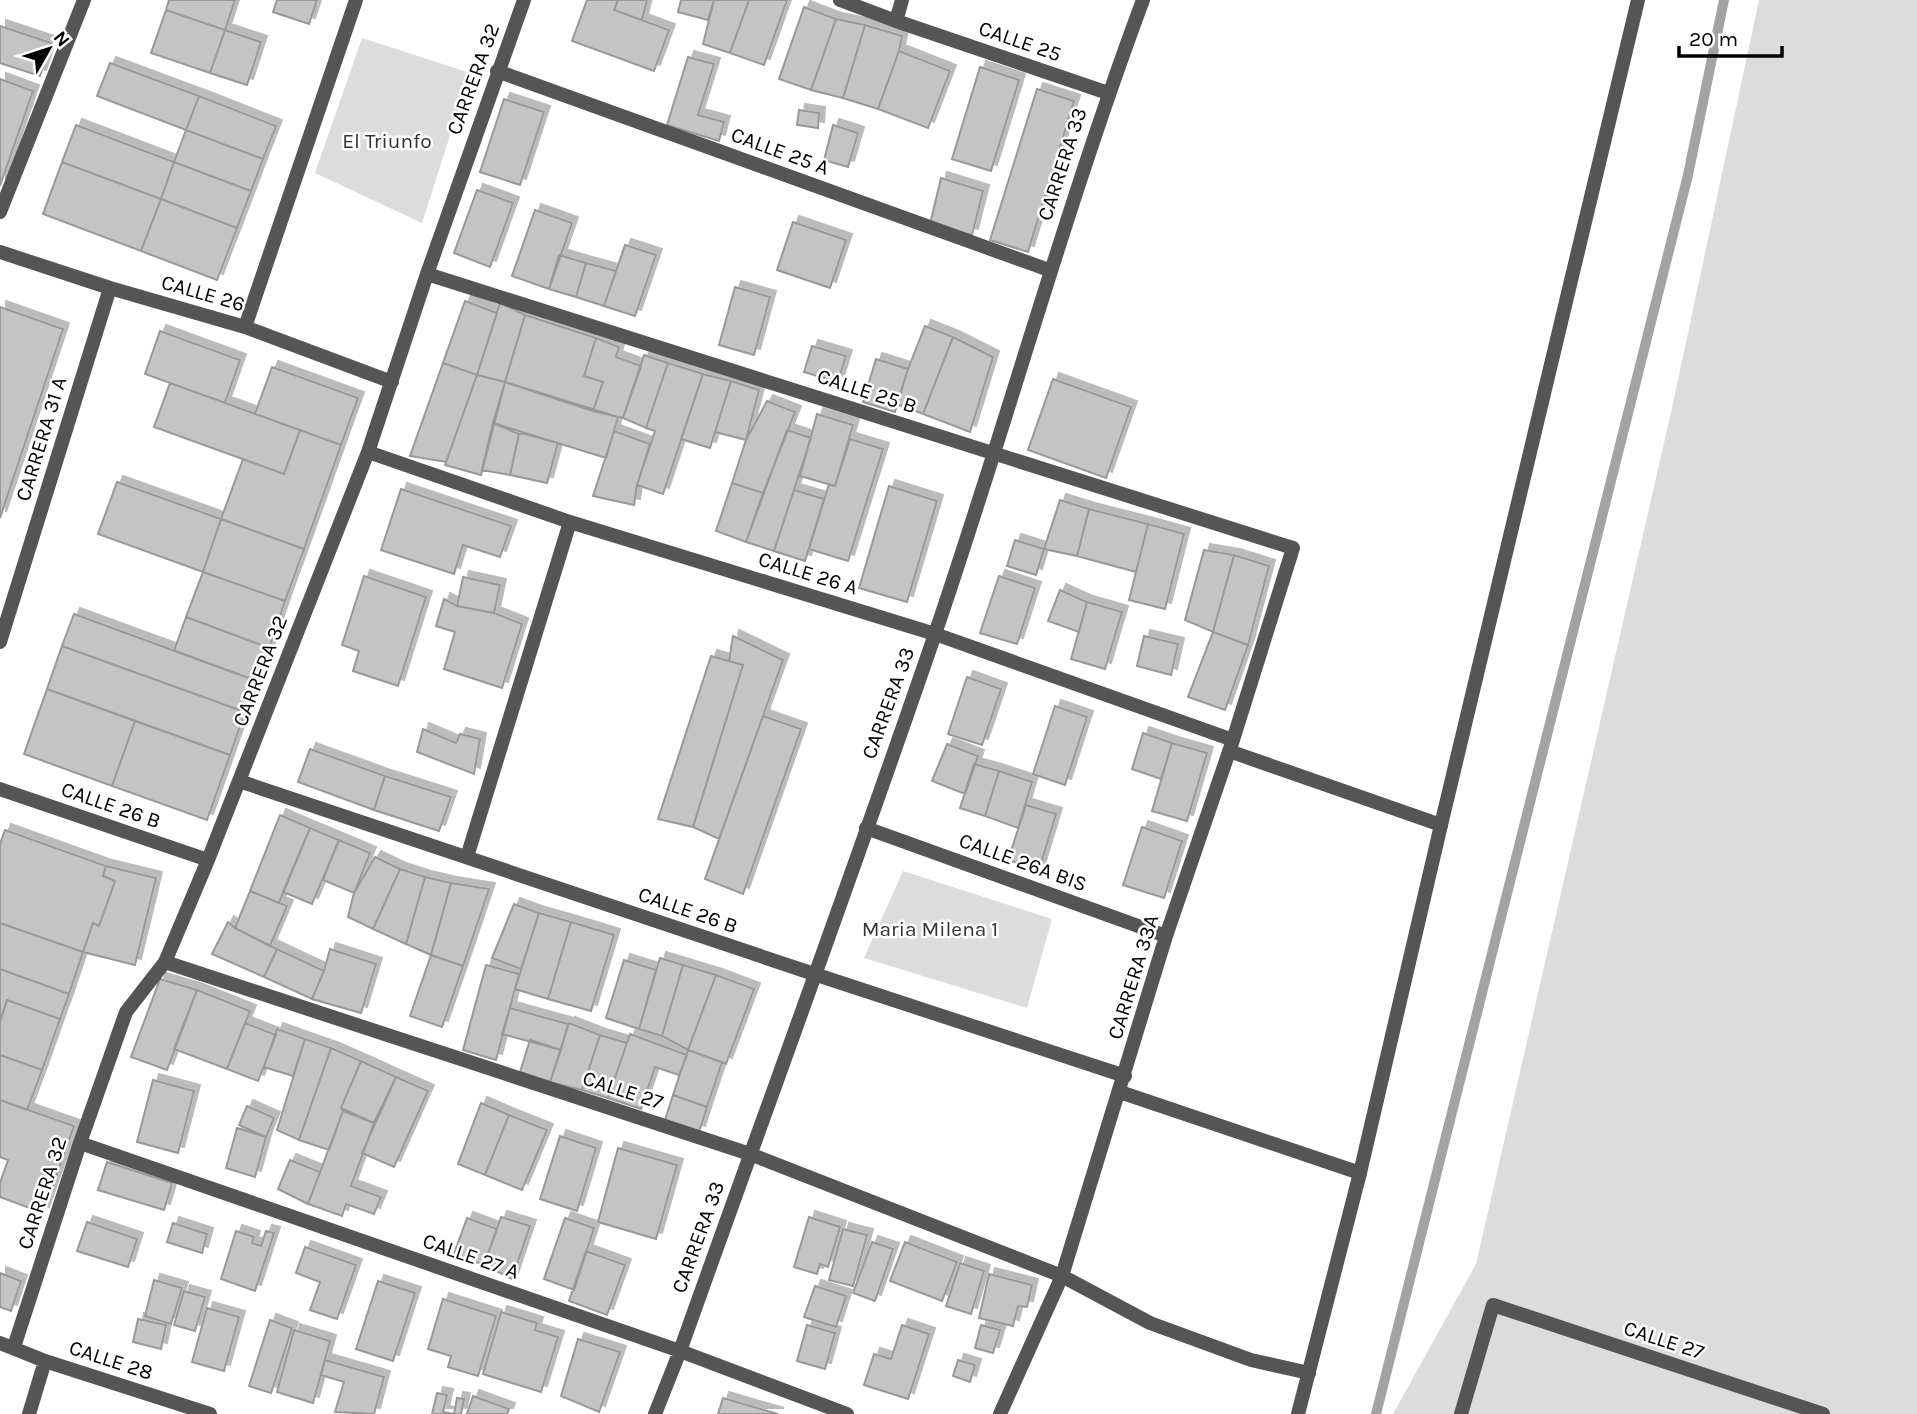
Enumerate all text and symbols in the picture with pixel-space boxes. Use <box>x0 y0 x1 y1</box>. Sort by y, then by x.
north arrow <box>14 14 84 84</box>
scale bar <box>1679 14 1782 58</box>
street label: CALLE 25 <box>976 16 1064 66</box>
street label: CARRERA 32 <box>442 20 504 138</box>
text: N <box>49 27 74 51</box>
text: 20 m <box>1689 27 1738 51</box>
street label: CARRERA 33 <box>1032 105 1092 223</box>
street label: CALLE 25 A <box>728 122 832 180</box>
park label: El Triunfo <box>342 129 432 153</box>
street label: CALLE 26 <box>159 270 247 316</box>
street label: CALLE 25 B <box>814 364 920 418</box>
street label: CARRERA 31 A <box>11 374 71 504</box>
street label: CALLE 26 A <box>755 547 861 599</box>
street label: CARRERA 32 <box>228 612 292 730</box>
street label: CARRERA 33 <box>857 644 919 762</box>
street label: CALLE 26 B <box>58 777 164 833</box>
street label: CALLE 26A BIS <box>956 828 1090 896</box>
street label: CALLE 26 B <box>635 882 741 938</box>
street label: CARRERA 33A <box>1103 912 1163 1042</box>
park label: Maria Milena 1 <box>862 917 998 941</box>
street label: CALLE 27 <box>580 1066 666 1114</box>
street label: CARRERA 32 <box>13 1134 71 1252</box>
street label: CARRERA 33 <box>667 1178 729 1296</box>
street label: CALLE 27 A <box>420 1228 522 1284</box>
street label: CALLE 27 <box>1621 1316 1707 1364</box>
street label: CALLE 28 <box>66 1335 156 1385</box>

